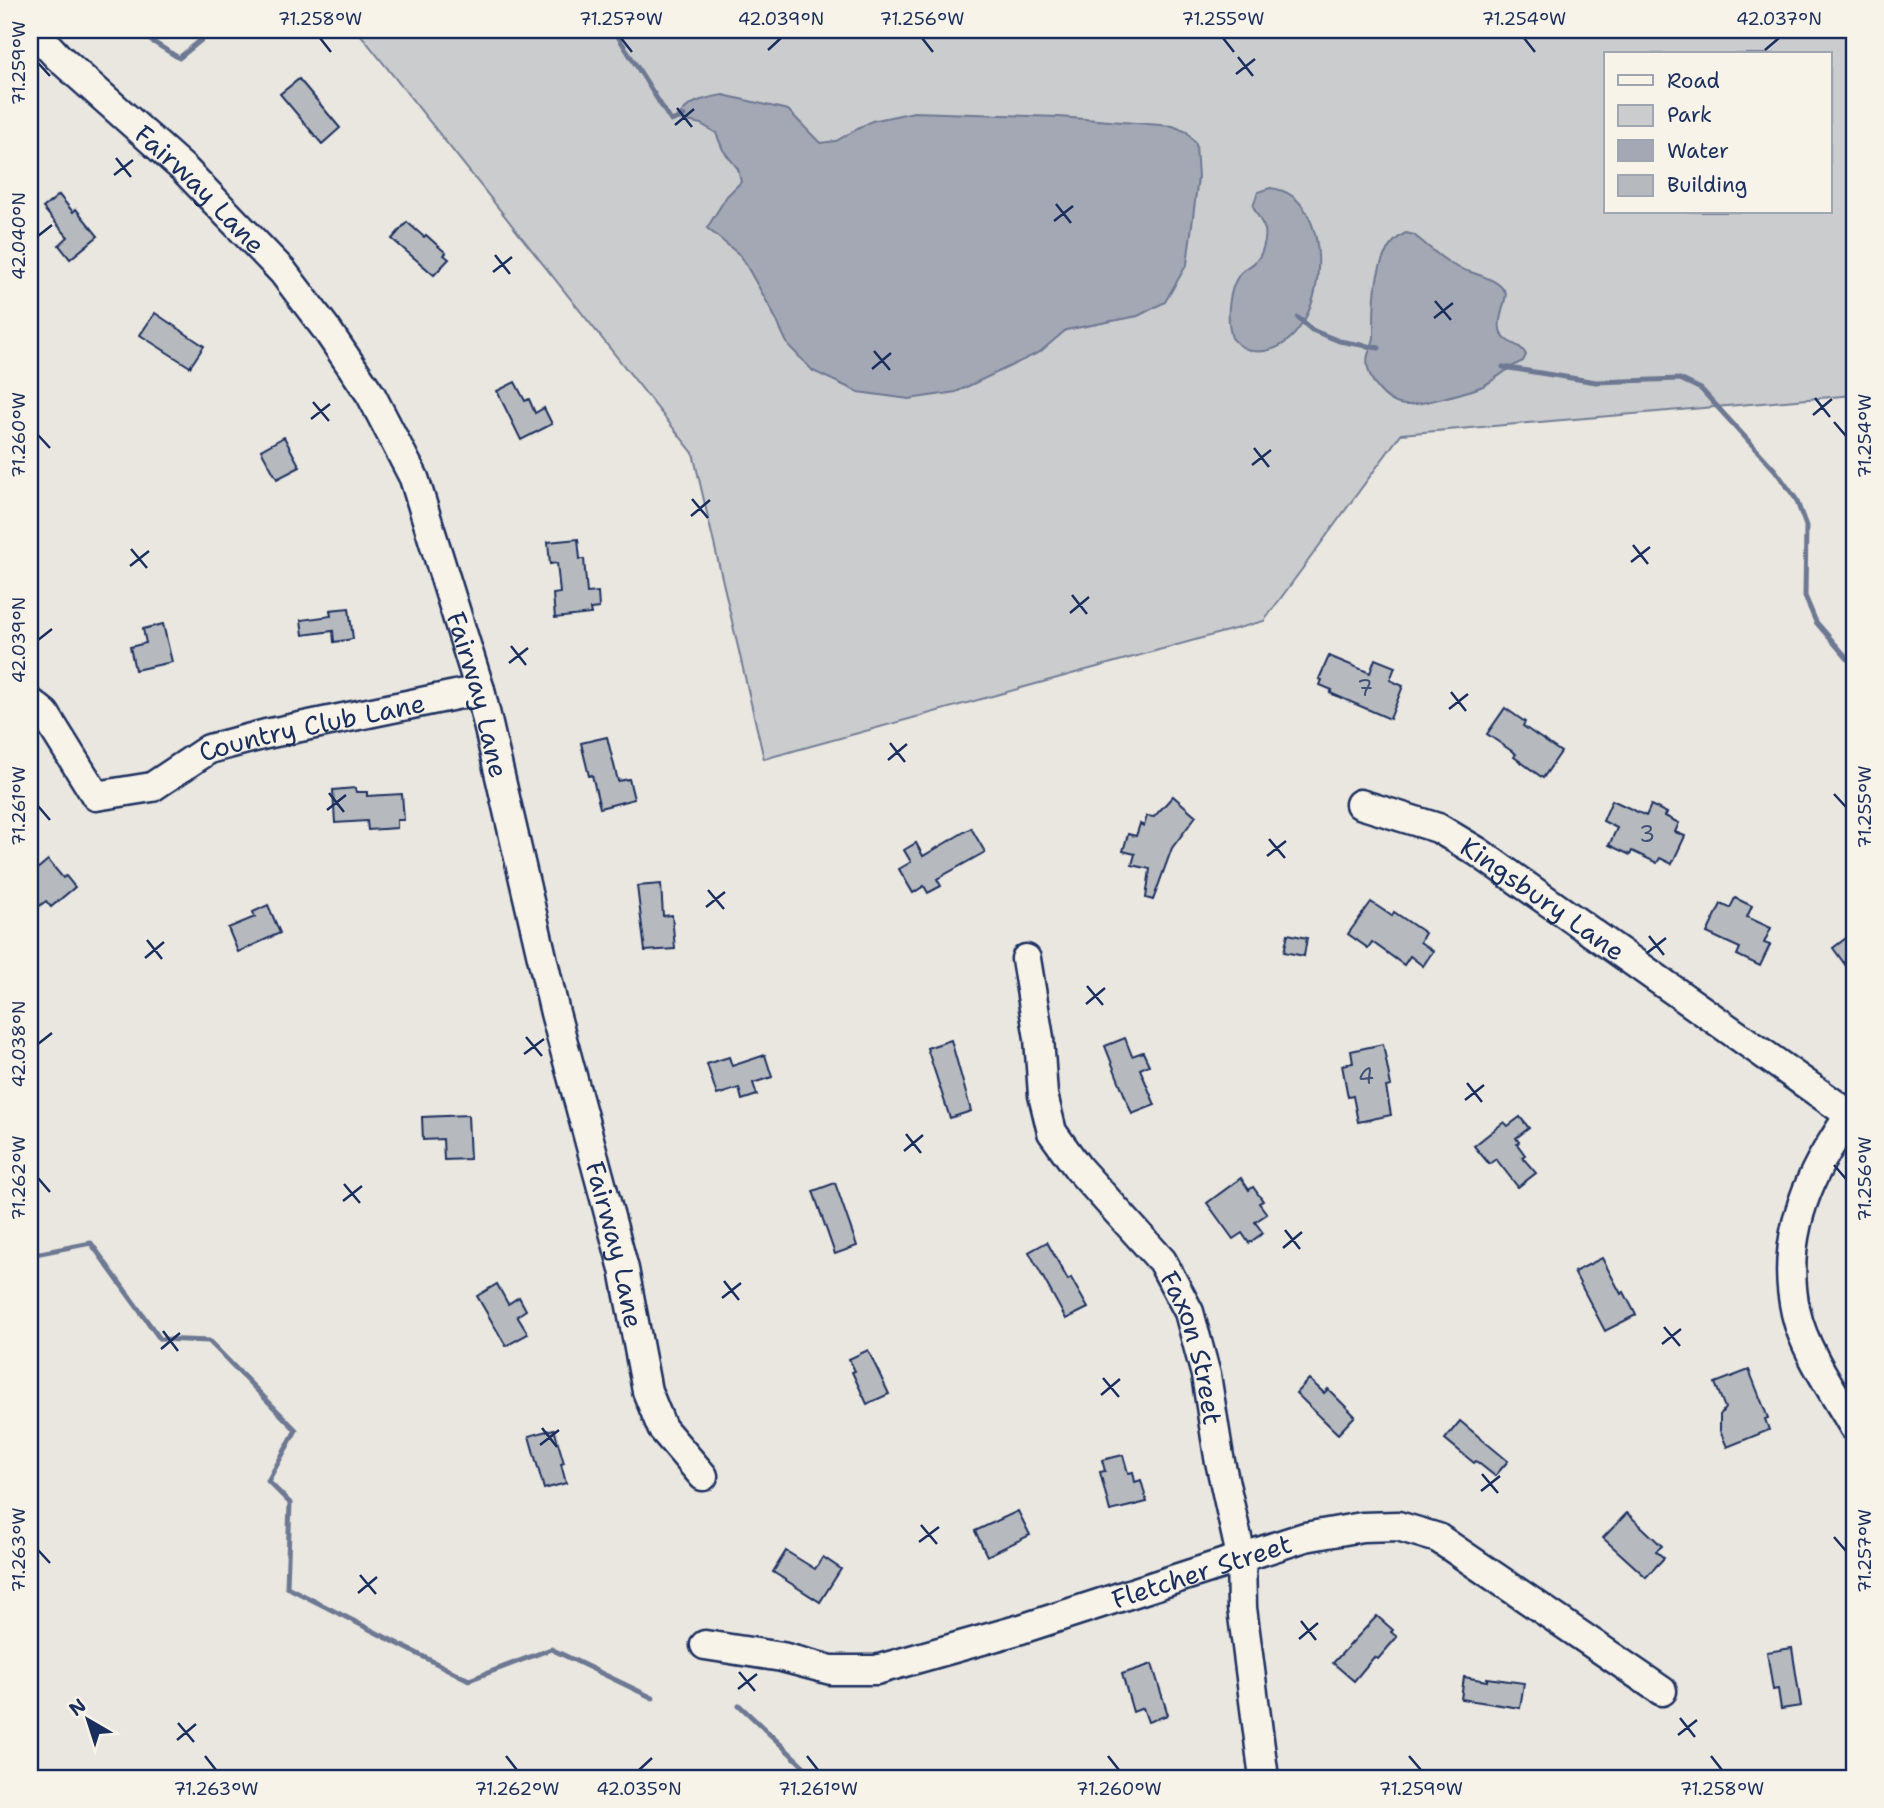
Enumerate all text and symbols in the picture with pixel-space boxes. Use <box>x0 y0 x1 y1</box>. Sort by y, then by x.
text: 71.258°W <box>278 7 362 31</box>
text: 71.257°W <box>579 7 663 31</box>
text: 42.039°N <box>738 7 824 31</box>
text: 71.256°W <box>880 7 964 31</box>
text: 71.255°W <box>1182 7 1264 31</box>
text: 71.254°W <box>1482 7 1566 31</box>
text: 42.037°N <box>1736 7 1822 31</box>
text: 71.259°W <box>7 21 31 105</box>
legend <box>1604 52 1832 214</box>
text: Road <box>1667 67 1720 95</box>
text: Park <box>1667 101 1712 129</box>
street label: Fairway Lane <box>128 116 274 261</box>
text: Water <box>1667 137 1729 165</box>
text: Building <box>1667 171 1747 199</box>
text: 42.040°N <box>7 192 31 280</box>
text: 71.260°W <box>7 392 31 478</box>
text: 71.254°W <box>1853 394 1877 478</box>
text: 42.039°N <box>7 597 31 683</box>
street label: Fairway Lane <box>439 607 517 781</box>
house number: 7 <box>1357 673 1373 703</box>
street label: Country Club Lane <box>190 684 428 769</box>
text: 71.261°W <box>7 766 31 846</box>
text: 71.255°W <box>1853 766 1877 848</box>
house number: 3 <box>1639 819 1655 849</box>
street label: Kingsbury Lane <box>1454 828 1632 968</box>
text: 42.038°N <box>7 1000 31 1088</box>
house number: 4 <box>1358 1061 1374 1091</box>
text: 71.262°W <box>7 1135 31 1221</box>
text: 71.256°W <box>1853 1137 1877 1221</box>
street label: Fairway Lane <box>578 1157 652 1331</box>
street label: Faxon Street <box>1153 1264 1231 1427</box>
text: 71.263°W <box>7 1507 31 1593</box>
text: 71.257°W <box>1853 1509 1877 1593</box>
street label: Fletcher Street <box>1107 1525 1296 1616</box>
north arrow <box>52 1686 122 1756</box>
text: N <box>64 1693 91 1722</box>
text: 71.263°W <box>173 1777 259 1801</box>
text: 71.262°W <box>474 1777 560 1801</box>
text: 42.035°N <box>596 1777 682 1801</box>
text: 71.261°W <box>778 1777 858 1801</box>
text: 71.260°W <box>1076 1777 1162 1801</box>
text: 71.259°W <box>1379 1777 1463 1801</box>
text: 71.258°W <box>1680 1777 1764 1801</box>

